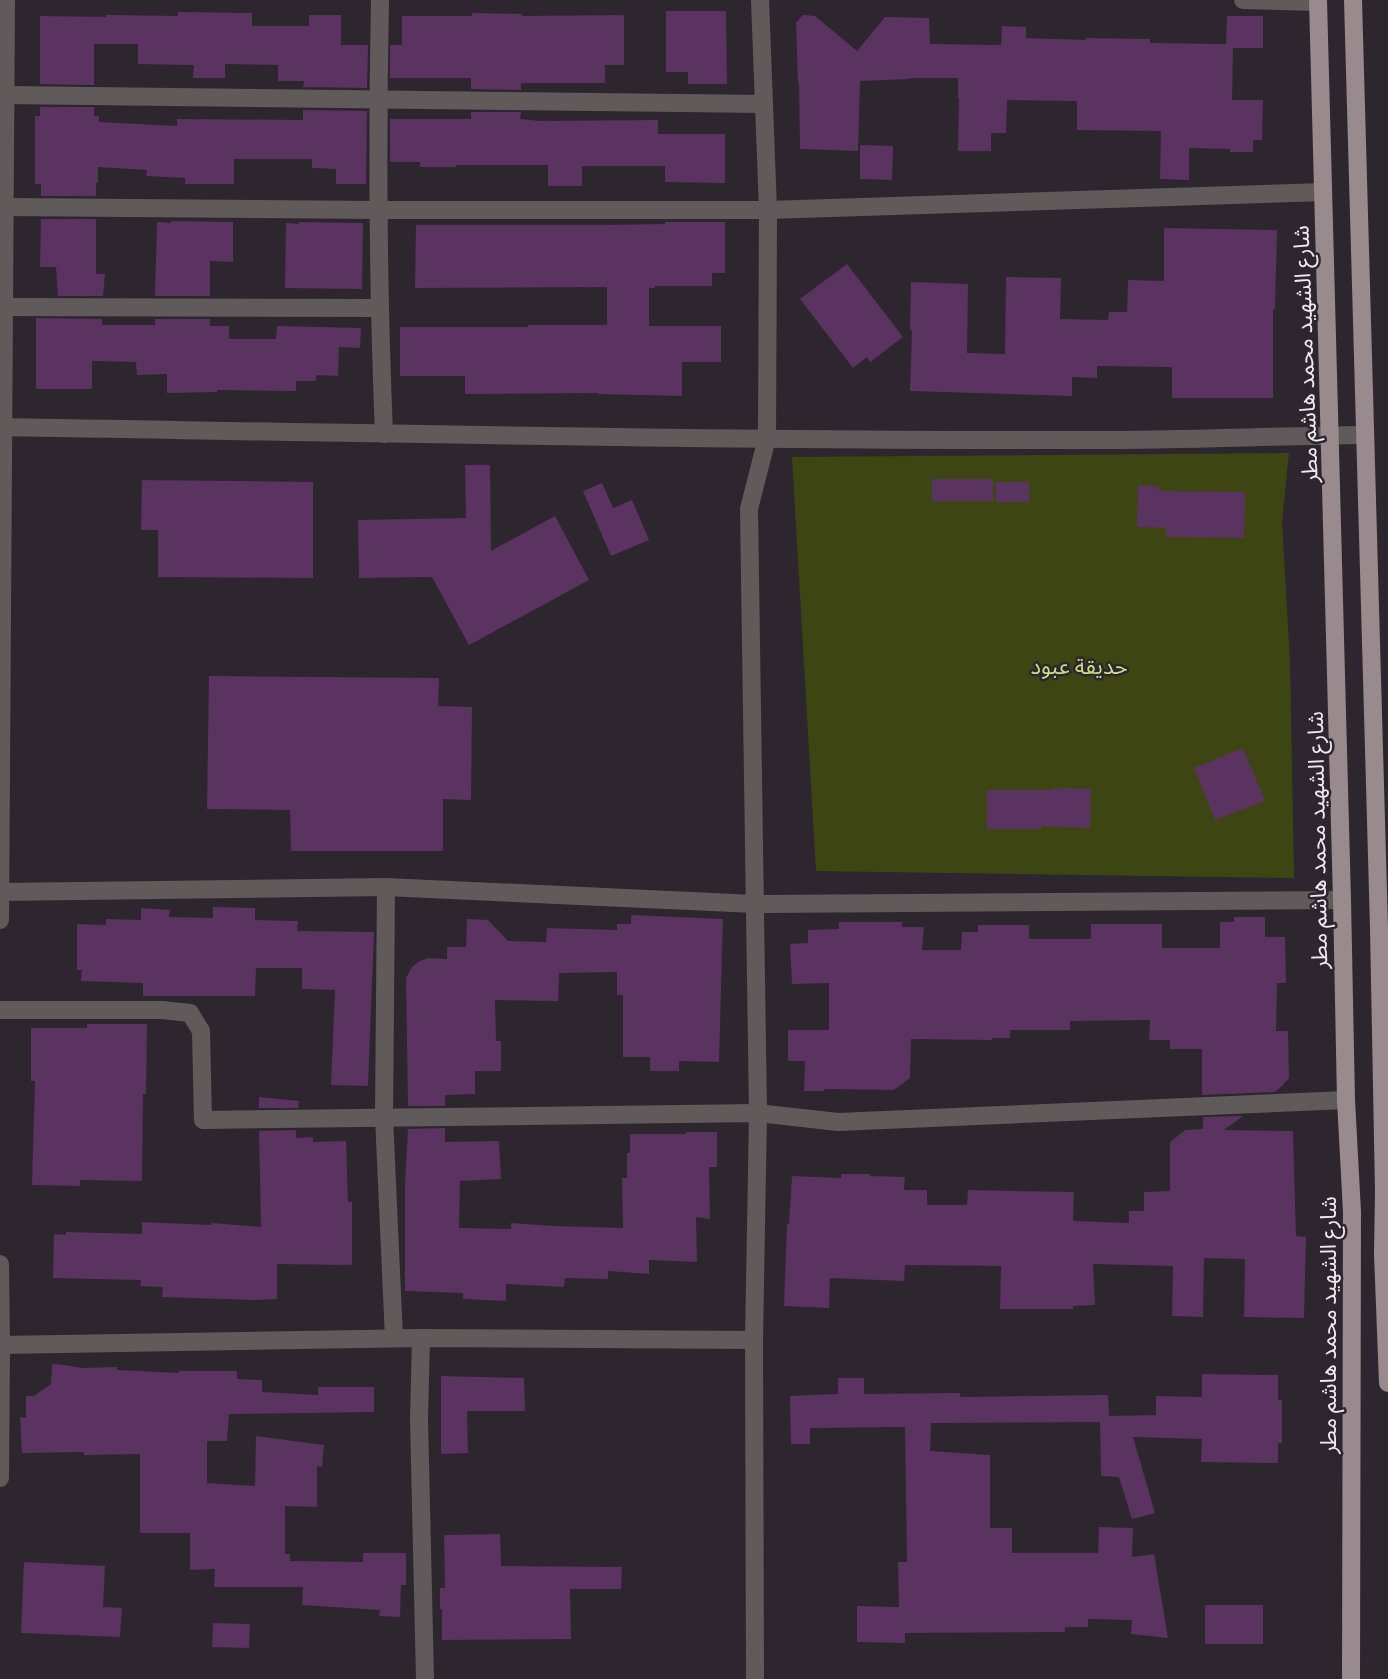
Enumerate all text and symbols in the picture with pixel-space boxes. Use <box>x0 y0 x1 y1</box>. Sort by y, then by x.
street label: شارع الشهيد محمد هاشم مطر <box>1287 225 1327 484</box>
park label: حديقة عبود <box>1030 652 1128 679</box>
street label: شارع الشهيد محمد هاشم مطر <box>1301 711 1336 970</box>
street label: شارع الشهيد محمد هاشم مطر <box>1314 1196 1345 1455</box>

